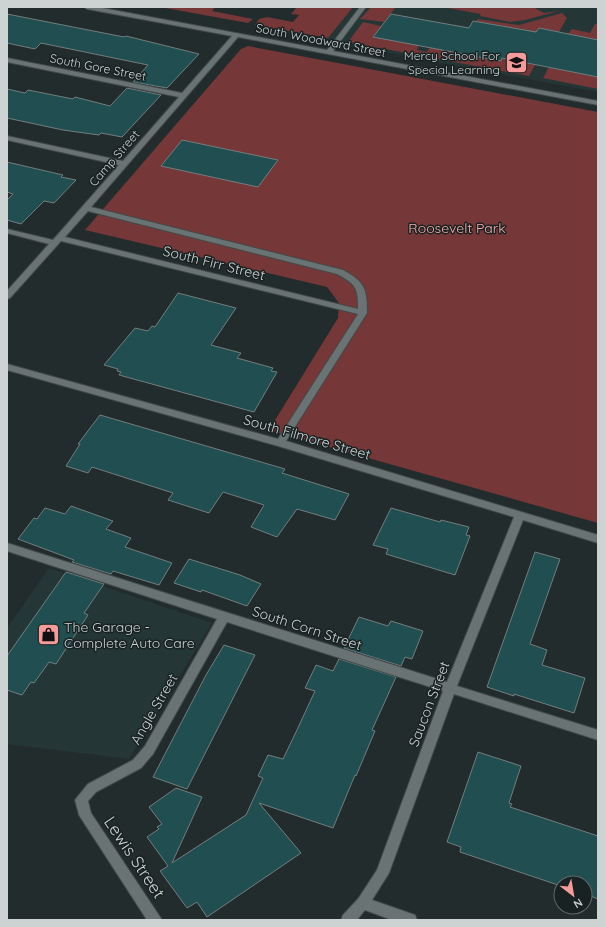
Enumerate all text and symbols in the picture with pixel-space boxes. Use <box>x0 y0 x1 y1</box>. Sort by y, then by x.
street label: South Woodward Street <box>255 20 387 60</box>
place label: Mercy School For Special Learning <box>404 48 500 77</box>
school or university icon: Mercy School For Special Learning <box>503 49 529 75</box>
street label: South Gore Street <box>49 50 147 84</box>
street label: Camp Street <box>86 127 142 189</box>
park label: Roosevelt Park <box>408 219 506 237</box>
street label: South Firr Street <box>161 242 267 284</box>
street label: South Filmore Street <box>241 410 373 464</box>
street label: South Corn Street <box>250 602 364 654</box>
place label: The Garage - Complete Auto Care <box>64 618 195 652</box>
shop icon: The Garage - Complete Auto Care <box>35 622 61 648</box>
street label: Saucon Street <box>404 658 454 749</box>
street label: Angle Street <box>126 670 182 748</box>
street label: Lewis Street <box>100 812 170 902</box>
north arrow <box>553 875 593 915</box>
text: N <box>571 895 585 912</box>

